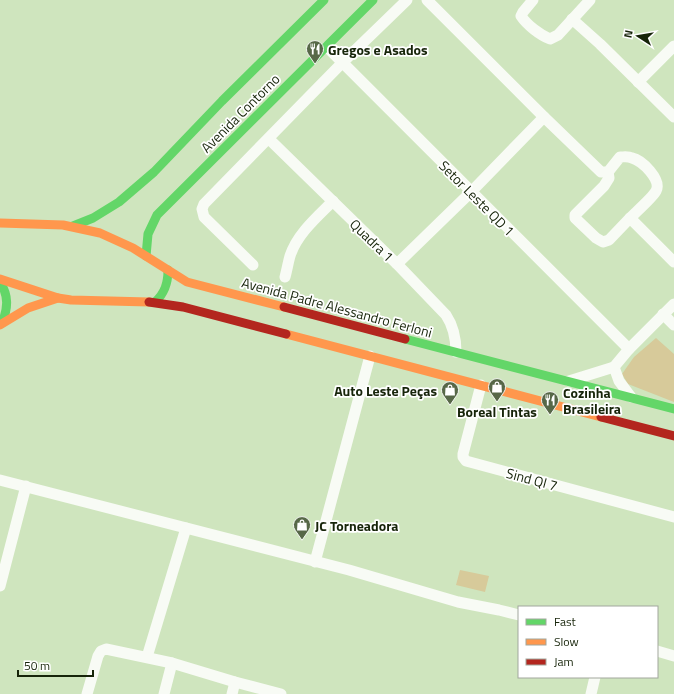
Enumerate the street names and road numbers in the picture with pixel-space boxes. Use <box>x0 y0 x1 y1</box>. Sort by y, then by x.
street label: Avenida Contorno <box>196 69 284 157</box>
street label: Setor Leste QD 1 <box>434 155 520 241</box>
street label: Quadra 1 <box>345 214 399 266</box>
street label: Avenida Padre Alessandro Ferloni <box>239 271 435 343</box>
street label: Sind QI 7 <box>504 462 560 496</box>

